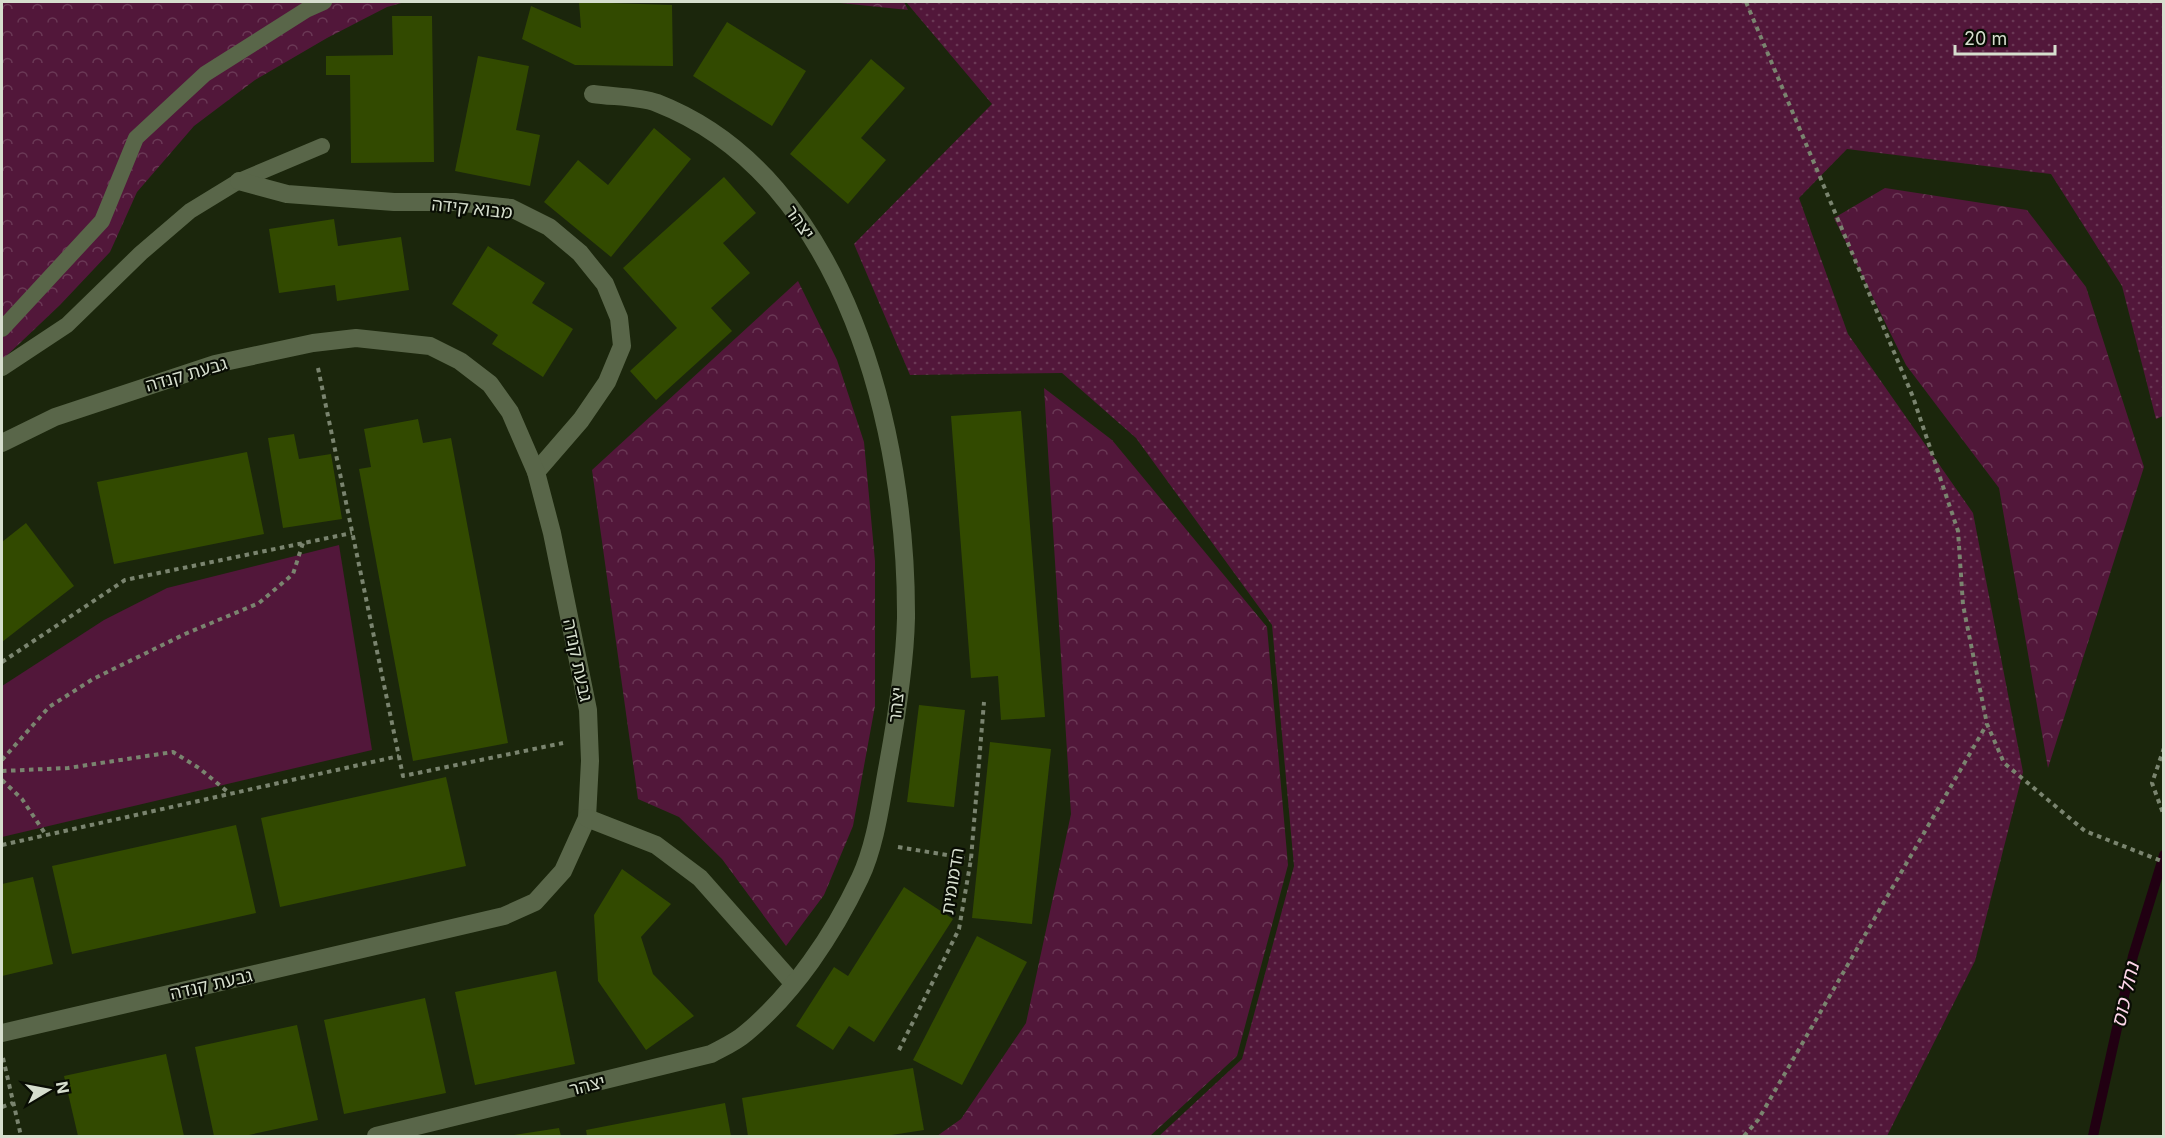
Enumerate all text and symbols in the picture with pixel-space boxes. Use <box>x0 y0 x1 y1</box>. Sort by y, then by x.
scale bar <box>1955 18 2056 56</box>
text: 20 m <box>1964 28 2007 49</box>
street label: מבוא קידה <box>430 193 514 223</box>
street label: יצהר <box>781 201 819 243</box>
street label: גבעת קנדה <box>143 352 230 396</box>
street label: גבעת קנדה <box>559 617 597 704</box>
street label: יצהר <box>884 686 908 724</box>
street label: הדמומית <box>936 846 968 916</box>
water label: נחל כוס <box>2106 959 2144 1030</box>
street label: גבעת קנדה <box>168 964 255 1004</box>
north arrow <box>18 1060 78 1120</box>
street label: יצהר <box>567 1070 607 1100</box>
text: N <box>52 1080 74 1095</box>

